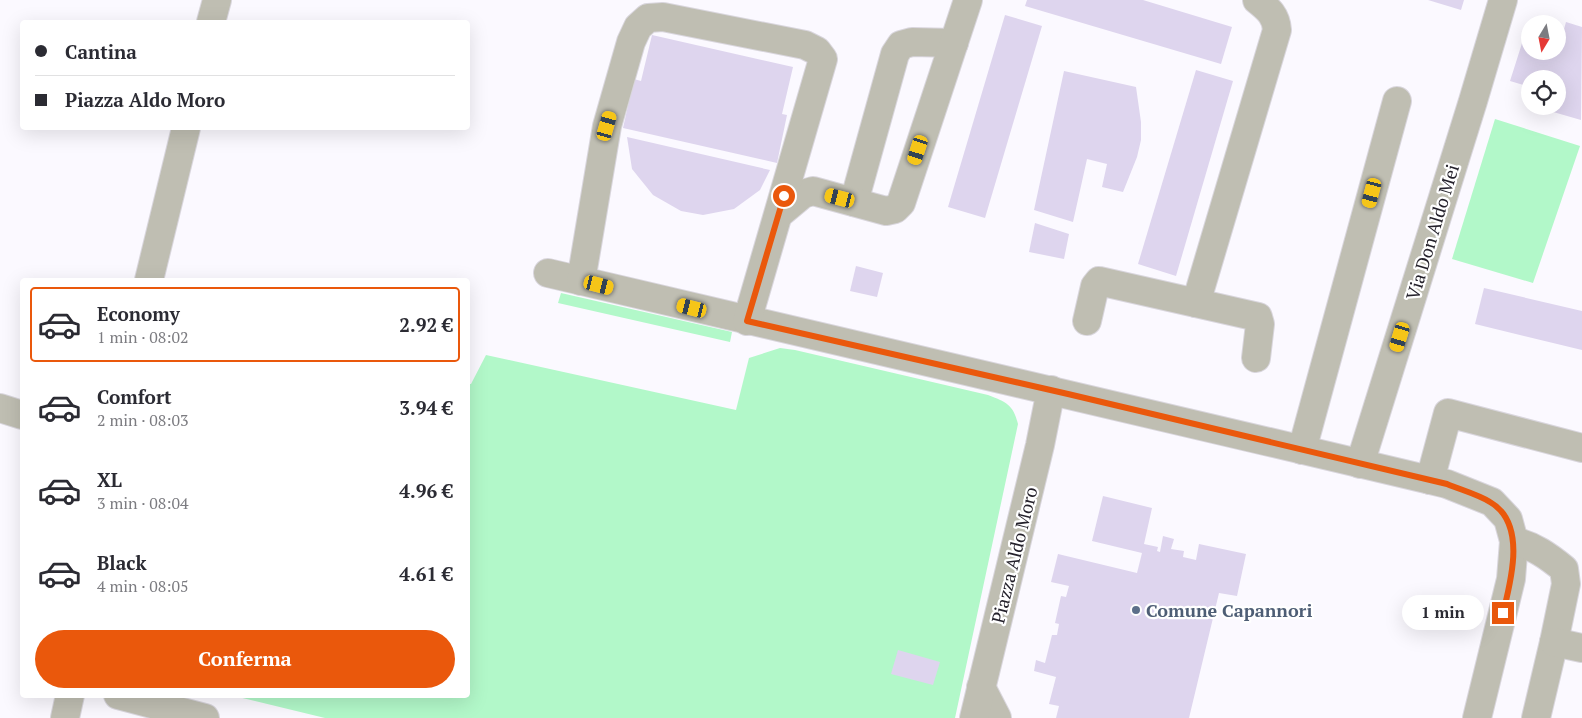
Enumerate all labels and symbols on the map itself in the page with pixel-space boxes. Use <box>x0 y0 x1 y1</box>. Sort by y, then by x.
north arrow <box>1521 15 1566 60</box>
car <box>595 110 618 142</box>
car <box>906 133 929 167</box>
street label: Via Don Aldo Mei <box>1400 161 1464 303</box>
car <box>1360 177 1383 209</box>
route start <box>773 185 795 207</box>
car <box>823 187 856 209</box>
car <box>582 274 615 296</box>
car <box>675 297 708 319</box>
car <box>1388 320 1411 354</box>
street label: Piazza Aldo Moro <box>985 484 1043 626</box>
callout: 1 min <box>1403 596 1486 630</box>
place label: Comune Capannori <box>1146 598 1312 622</box>
route end <box>1492 602 1514 624</box>
marker: Comune Capannori <box>1130 604 1142 616</box>

